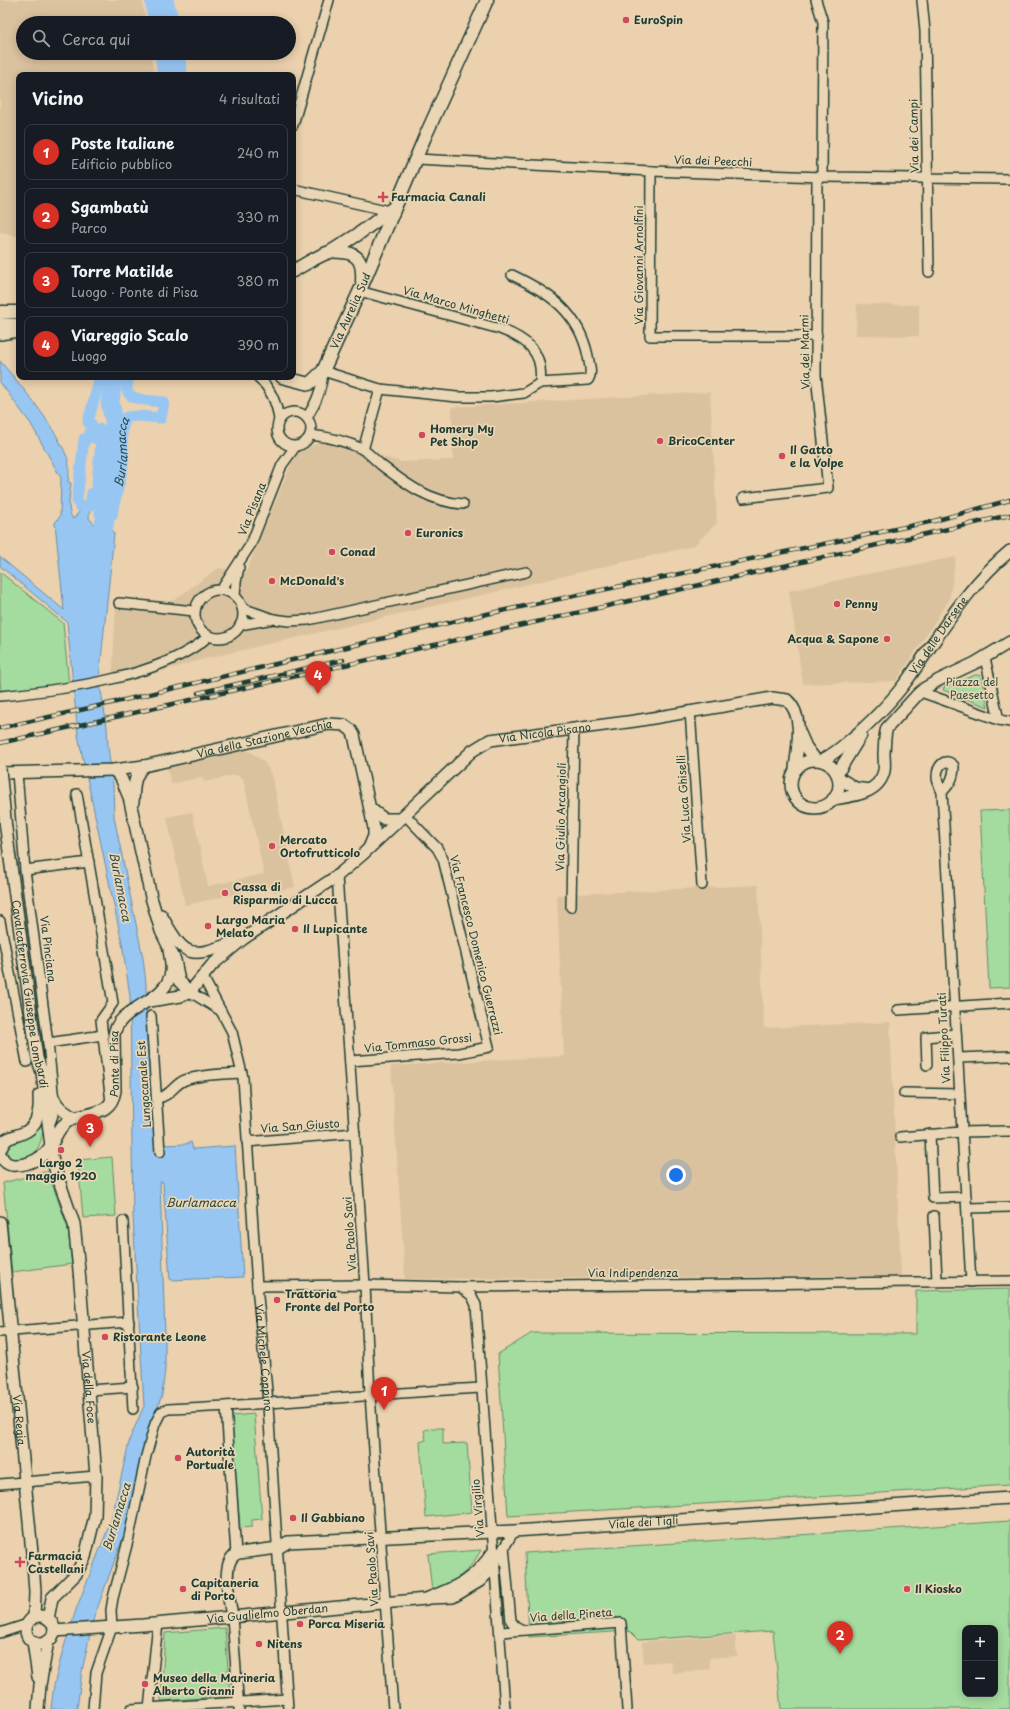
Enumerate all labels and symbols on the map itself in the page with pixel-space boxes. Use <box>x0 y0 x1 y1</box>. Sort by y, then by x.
place label: EuroSpin <box>634 11 683 28</box>
marker: EuroSpin <box>621 15 631 25</box>
street label: Via dei Campi <box>904 99 923 173</box>
street label: Via dei Peecchi <box>674 151 753 170</box>
place label: Farmacia Canali <box>391 188 486 205</box>
marker: Farmacia Canali <box>378 192 388 202</box>
street label: Via Giovanni Arnolfini <box>630 205 647 325</box>
street label: Via Aurelia Sud <box>325 270 375 352</box>
street label: Via Marco Minghetti <box>401 281 511 328</box>
street label: Via dei Marmi <box>795 314 814 390</box>
water label: Burlamacca <box>109 413 134 489</box>
place label: Homery My Pet Shop <box>430 420 494 450</box>
marker: Homery My Pet Shop <box>417 430 427 440</box>
place label: BricoCenter <box>668 432 735 449</box>
marker: BricoCenter <box>655 436 665 446</box>
place label: Il Gatto e la Volpe <box>790 441 843 471</box>
marker: Il Gatto e la Volpe <box>777 451 787 461</box>
street label: Via Pisana <box>233 479 270 538</box>
place label: Euronics <box>416 524 464 541</box>
marker: Euronics <box>403 528 413 538</box>
place label: Conad <box>340 543 376 560</box>
marker: Conad <box>327 547 337 557</box>
place label: McDonald's <box>280 572 344 589</box>
marker: McDonald's <box>267 576 277 586</box>
street label: Via delle Darsene <box>905 592 972 678</box>
place label: Penny <box>845 595 878 612</box>
marker: Penny <box>832 599 842 609</box>
place label: Acqua & Sapone <box>787 630 880 647</box>
marker: Acqua & Sapone <box>882 634 892 644</box>
pin: 4 <box>305 661 331 694</box>
park label: Piazza del Paesetto <box>946 673 998 703</box>
street label: Via della Stazione Vecchia <box>195 715 333 762</box>
street label: Via Nicola Pisano <box>498 718 592 747</box>
street label: Via Luca Ghiselli <box>672 754 695 844</box>
street label: Via Giulio Arcangioli <box>551 762 570 872</box>
place label: Mercato Ortofrutticolo <box>280 831 360 861</box>
marker: Mercato Ortofrutticolo <box>267 841 277 851</box>
water label: Burlamacca <box>105 850 137 924</box>
street label: Via Francesco Domenico Guerrazzi <box>446 853 507 1037</box>
place label: Cassa di Risparmio di Lucca <box>233 878 339 908</box>
marker: Cassa di Risparmio di Lucca <box>220 888 230 898</box>
street label: Cavalcaferrovia Giuseppe Lombardi <box>8 899 53 1089</box>
place label: Largo Maria Melato <box>216 911 286 941</box>
street label: Via Pinciana <box>36 915 61 983</box>
place label: Il Lupicante <box>303 920 368 937</box>
marker: Largo Maria Melato <box>203 921 213 931</box>
marker: Il Lupicante <box>290 924 300 934</box>
street label: Via Filippo Turati <box>933 992 954 1084</box>
street label: Via Tommaso Grossi <box>363 1028 473 1057</box>
street label: Ponte di Pisa <box>105 1029 123 1099</box>
street label: Lungocanale Est <box>132 1040 155 1128</box>
pin: 3 <box>77 1114 103 1147</box>
street label: Via San Giusto <box>260 1114 340 1137</box>
marker: Largo 2 maggio 1920 <box>56 1145 66 1155</box>
place label: Largo 2 maggio 1920 <box>26 1154 96 1184</box>
your location <box>666 1165 686 1185</box>
water label: Burlamacca <box>166 1193 238 1211</box>
street label: Via Paolo Savi <box>338 1196 361 1272</box>
street label: Via Indipendenza <box>588 1264 678 1281</box>
place label: Trattoria Fronte del Porto <box>285 1285 375 1315</box>
marker: Trattoria Fronte del Porto <box>272 1295 282 1305</box>
street label: Via Michele Coppino <box>251 1303 277 1412</box>
place label: Ristorante Leone <box>113 1328 207 1345</box>
marker: Ristorante Leone <box>100 1332 110 1342</box>
street label: Via della Foce <box>78 1350 101 1424</box>
pin: 1 <box>371 1377 397 1410</box>
street label: Via Regia <box>9 1394 31 1446</box>
place label: Autorità Portuale <box>186 1443 235 1473</box>
marker: Autorità Portuale <box>173 1453 183 1463</box>
street label: Via Virgilio <box>466 1478 489 1538</box>
water label: Burlamacca <box>97 1479 135 1553</box>
place label: Il Gabbiano <box>301 1509 365 1526</box>
street label: Viale dei Tigli <box>608 1511 679 1533</box>
marker: Il Gabbiano <box>288 1513 298 1523</box>
street label: Via Paolo Savi <box>360 1531 383 1607</box>
place label: Farmacia Castellani <box>28 1547 84 1577</box>
marker: Farmacia Castellani <box>15 1557 25 1567</box>
place label: Capitaneria di Porto <box>191 1574 259 1604</box>
place label: Il Kiosko <box>915 1580 962 1597</box>
marker: Capitaneria di Porto <box>178 1584 188 1594</box>
marker: Il Kiosko <box>902 1584 912 1594</box>
street label: Via Guglielmo Oberdan <box>206 1599 329 1627</box>
street label: Via della Pineta <box>529 1603 613 1626</box>
place label: Porca Miseria <box>308 1615 385 1632</box>
marker: Porca Miseria <box>295 1619 305 1629</box>
pin: 2 <box>827 1621 853 1654</box>
place label: Nitens <box>267 1635 302 1652</box>
marker: Nitens <box>254 1639 264 1649</box>
place label: Museo della Marineria Alberto Gianni <box>153 1669 276 1699</box>
marker: Museo della Marineria Alberto Gianni <box>140 1679 150 1689</box>

